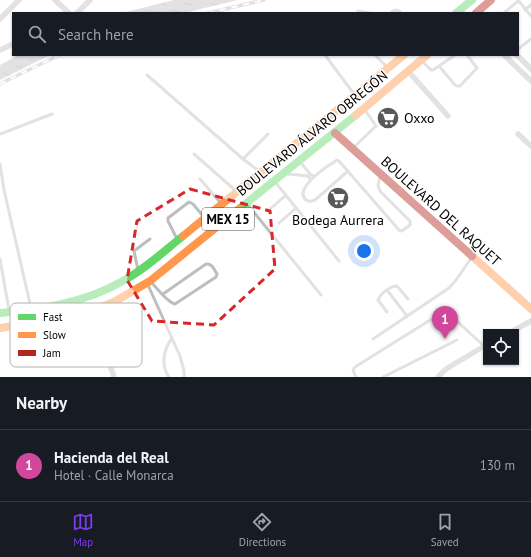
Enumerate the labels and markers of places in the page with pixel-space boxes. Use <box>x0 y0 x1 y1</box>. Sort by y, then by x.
supermarket icon: Oxxo <box>375 105 401 131</box>
place label: Oxxo <box>404 109 435 127</box>
supermarket icon: Bodega Aurrera <box>325 185 351 211</box>
place label: Bodega Aurrera <box>292 211 384 229</box>
pin: 1 <box>432 306 458 339</box>

